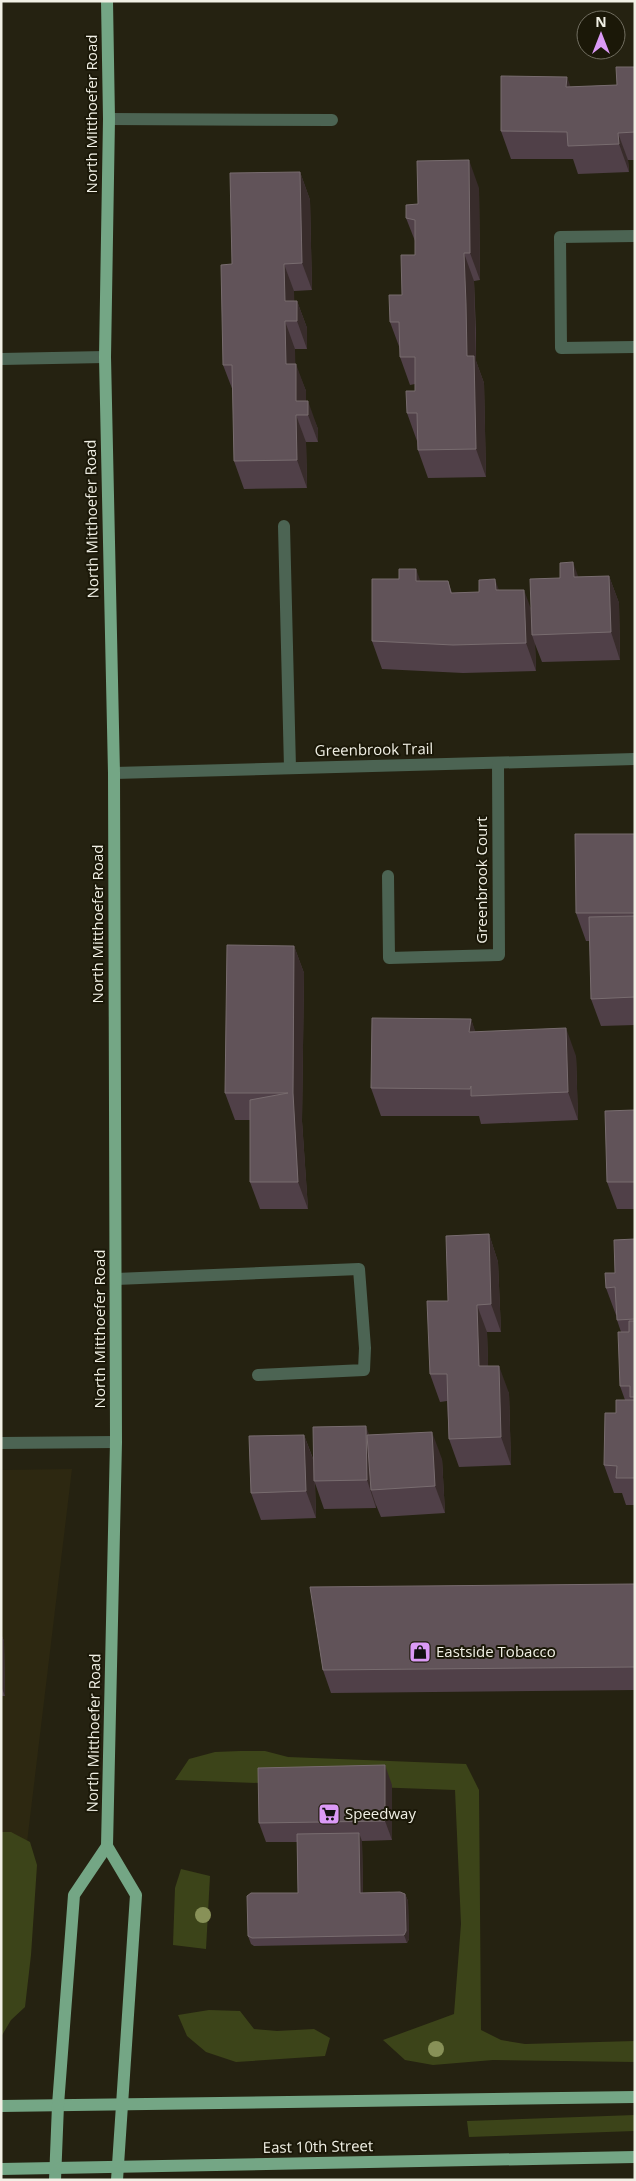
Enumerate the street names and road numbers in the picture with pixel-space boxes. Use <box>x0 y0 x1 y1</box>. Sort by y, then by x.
street label: North Mitthoefer Road <box>81 35 101 193</box>
street label: North Mitthoefer Road <box>80 439 102 599</box>
street label: Greenbrook Trail <box>315 738 433 760</box>
street label: Greenbrook Court <box>471 816 491 944</box>
street label: North Mitthoefer Road <box>87 845 107 1003</box>
street label: North Mitthoefer Road <box>89 1250 109 1408</box>
street label: North Mitthoefer Road <box>82 1653 104 1813</box>
street label: East 10th Street <box>263 2135 373 2157</box>

